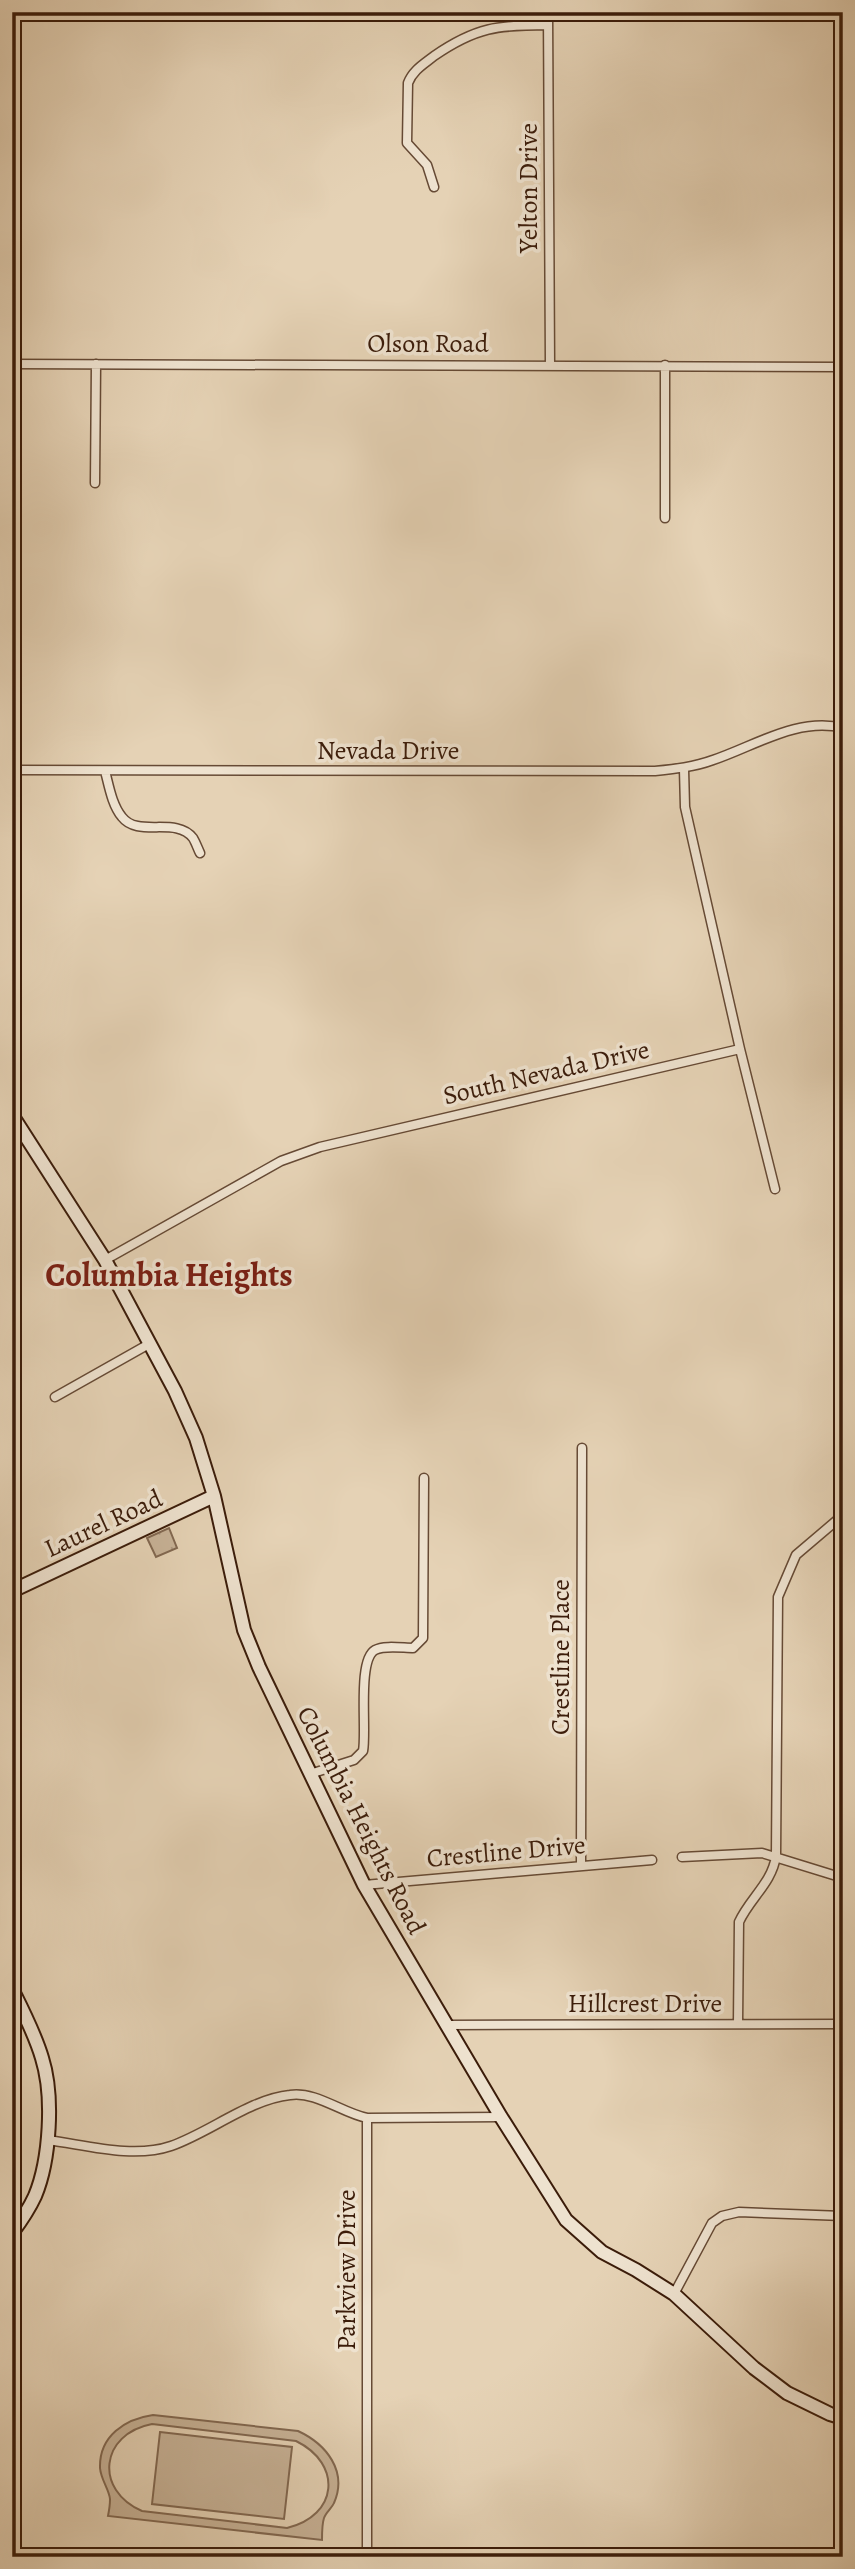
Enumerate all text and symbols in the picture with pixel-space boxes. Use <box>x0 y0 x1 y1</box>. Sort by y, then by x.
street label: Yelton Drive <box>511 123 546 254</box>
street label: Olson Road <box>367 326 489 361</box>
street label: Nevada Drive <box>317 733 459 768</box>
street label: South Nevada Drive <box>440 1032 653 1113</box>
district label: Columbia Heights <box>45 1252 293 1297</box>
street label: Laurel Road <box>39 1481 168 1566</box>
street label: Crestline Place <box>543 1579 578 1735</box>
street label: Columbia Heights Road <box>289 1700 434 1940</box>
street label: Crestline Drive <box>425 1827 587 1876</box>
street label: Hillcrest Drive <box>568 1986 722 2021</box>
street label: Parkview Drive <box>329 2189 364 2351</box>

